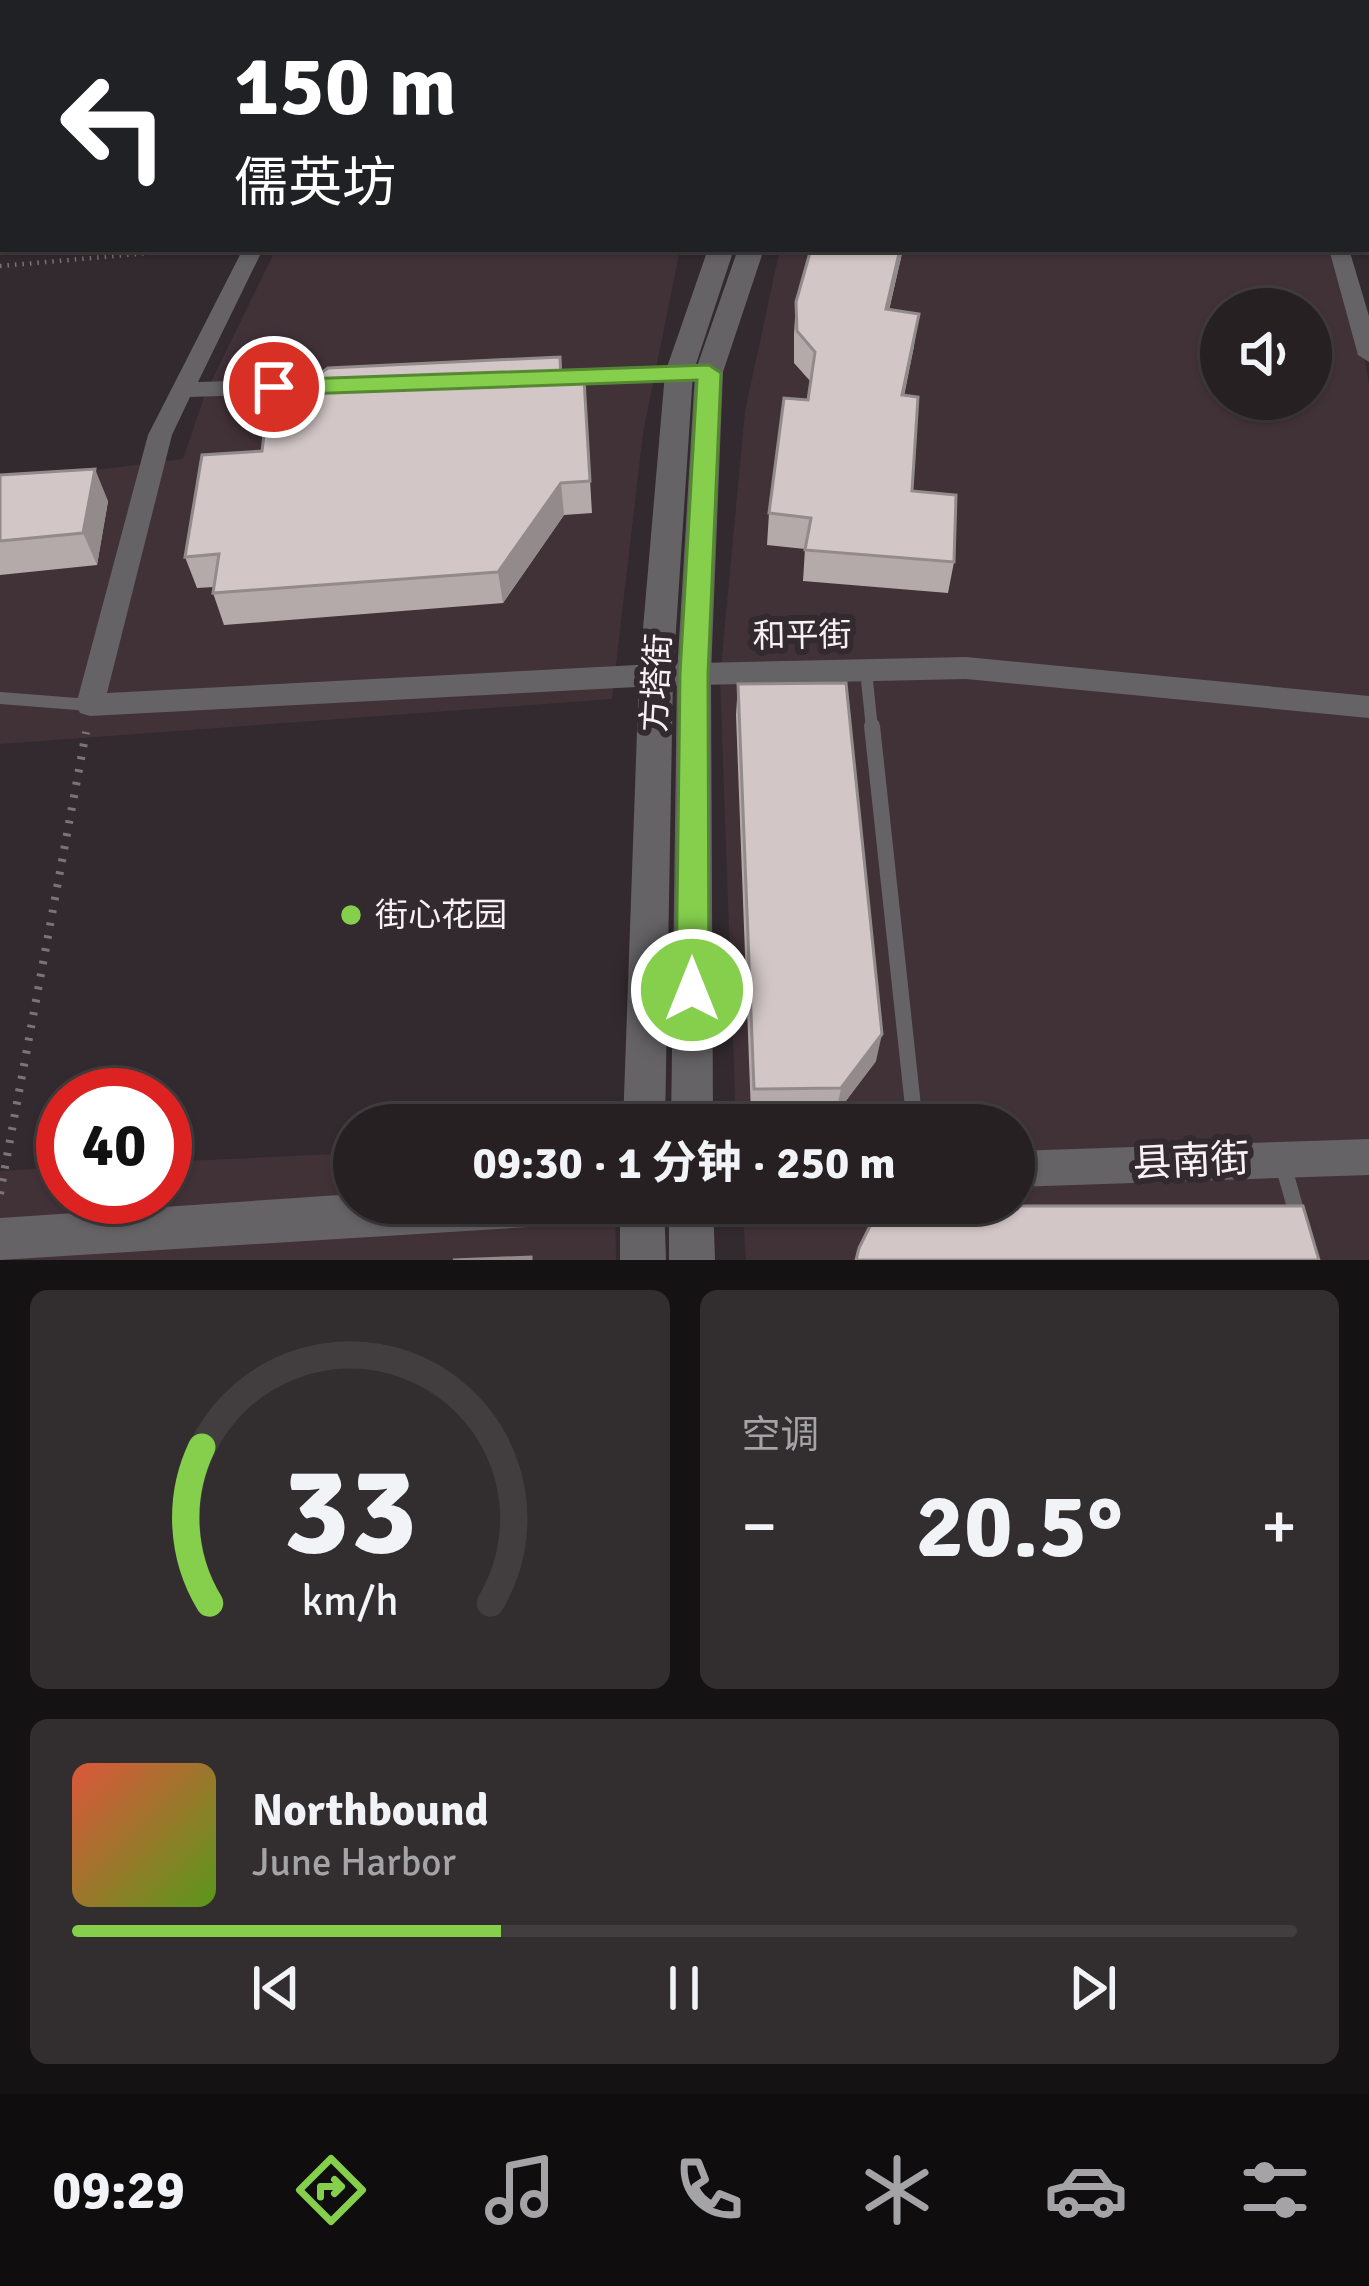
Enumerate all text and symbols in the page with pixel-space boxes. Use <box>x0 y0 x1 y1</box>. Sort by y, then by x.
text: 150 m <box>234 35 456 139</box>
icon: left <box>36 48 192 204</box>
text: 儒英坊 <box>234 150 396 217</box>
map controls <box>1200 288 1332 420</box>
button: sound <box>1200 288 1332 420</box>
pin <box>223 336 325 438</box>
icon: arrive <box>241 354 307 420</box>
street label: 和平街 <box>752 615 852 657</box>
street label: 方塔街 <box>634 632 680 734</box>
place label: 街心花园 <box>375 895 507 936</box>
marker: 街心花园 <box>338 902 364 928</box>
position arrow <box>629 927 755 1053</box>
speed limit sign: 40 <box>36 1068 192 1224</box>
street label: 县南街 <box>1131 1134 1251 1188</box>
text: 09:30 · 1 分钟 · 250 m <box>472 1136 896 1191</box>
text: 空调 <box>742 1411 820 1459</box>
text: 33 <box>282 1435 417 1588</box>
text: 20.5° <box>915 1471 1123 1582</box>
text: − <box>742 1486 777 1567</box>
text: + <box>1261 1486 1297 1567</box>
text: km/h <box>301 1574 398 1627</box>
text: Northbound <box>252 1783 489 1838</box>
text: June Harbor <box>252 1838 456 1886</box>
icon: previous <box>243 1955 309 2021</box>
icon: pause <box>651 1955 717 2021</box>
icon: next <box>1060 1955 1126 2021</box>
icon: directions <box>289 2148 373 2232</box>
icon: music <box>478 2148 562 2232</box>
icon: phone <box>667 2148 751 2232</box>
icon: climate <box>855 2148 939 2232</box>
icon: car <box>1044 2148 1128 2232</box>
icon: filters <box>1233 2148 1317 2232</box>
text: 09:29 <box>52 2157 185 2224</box>

